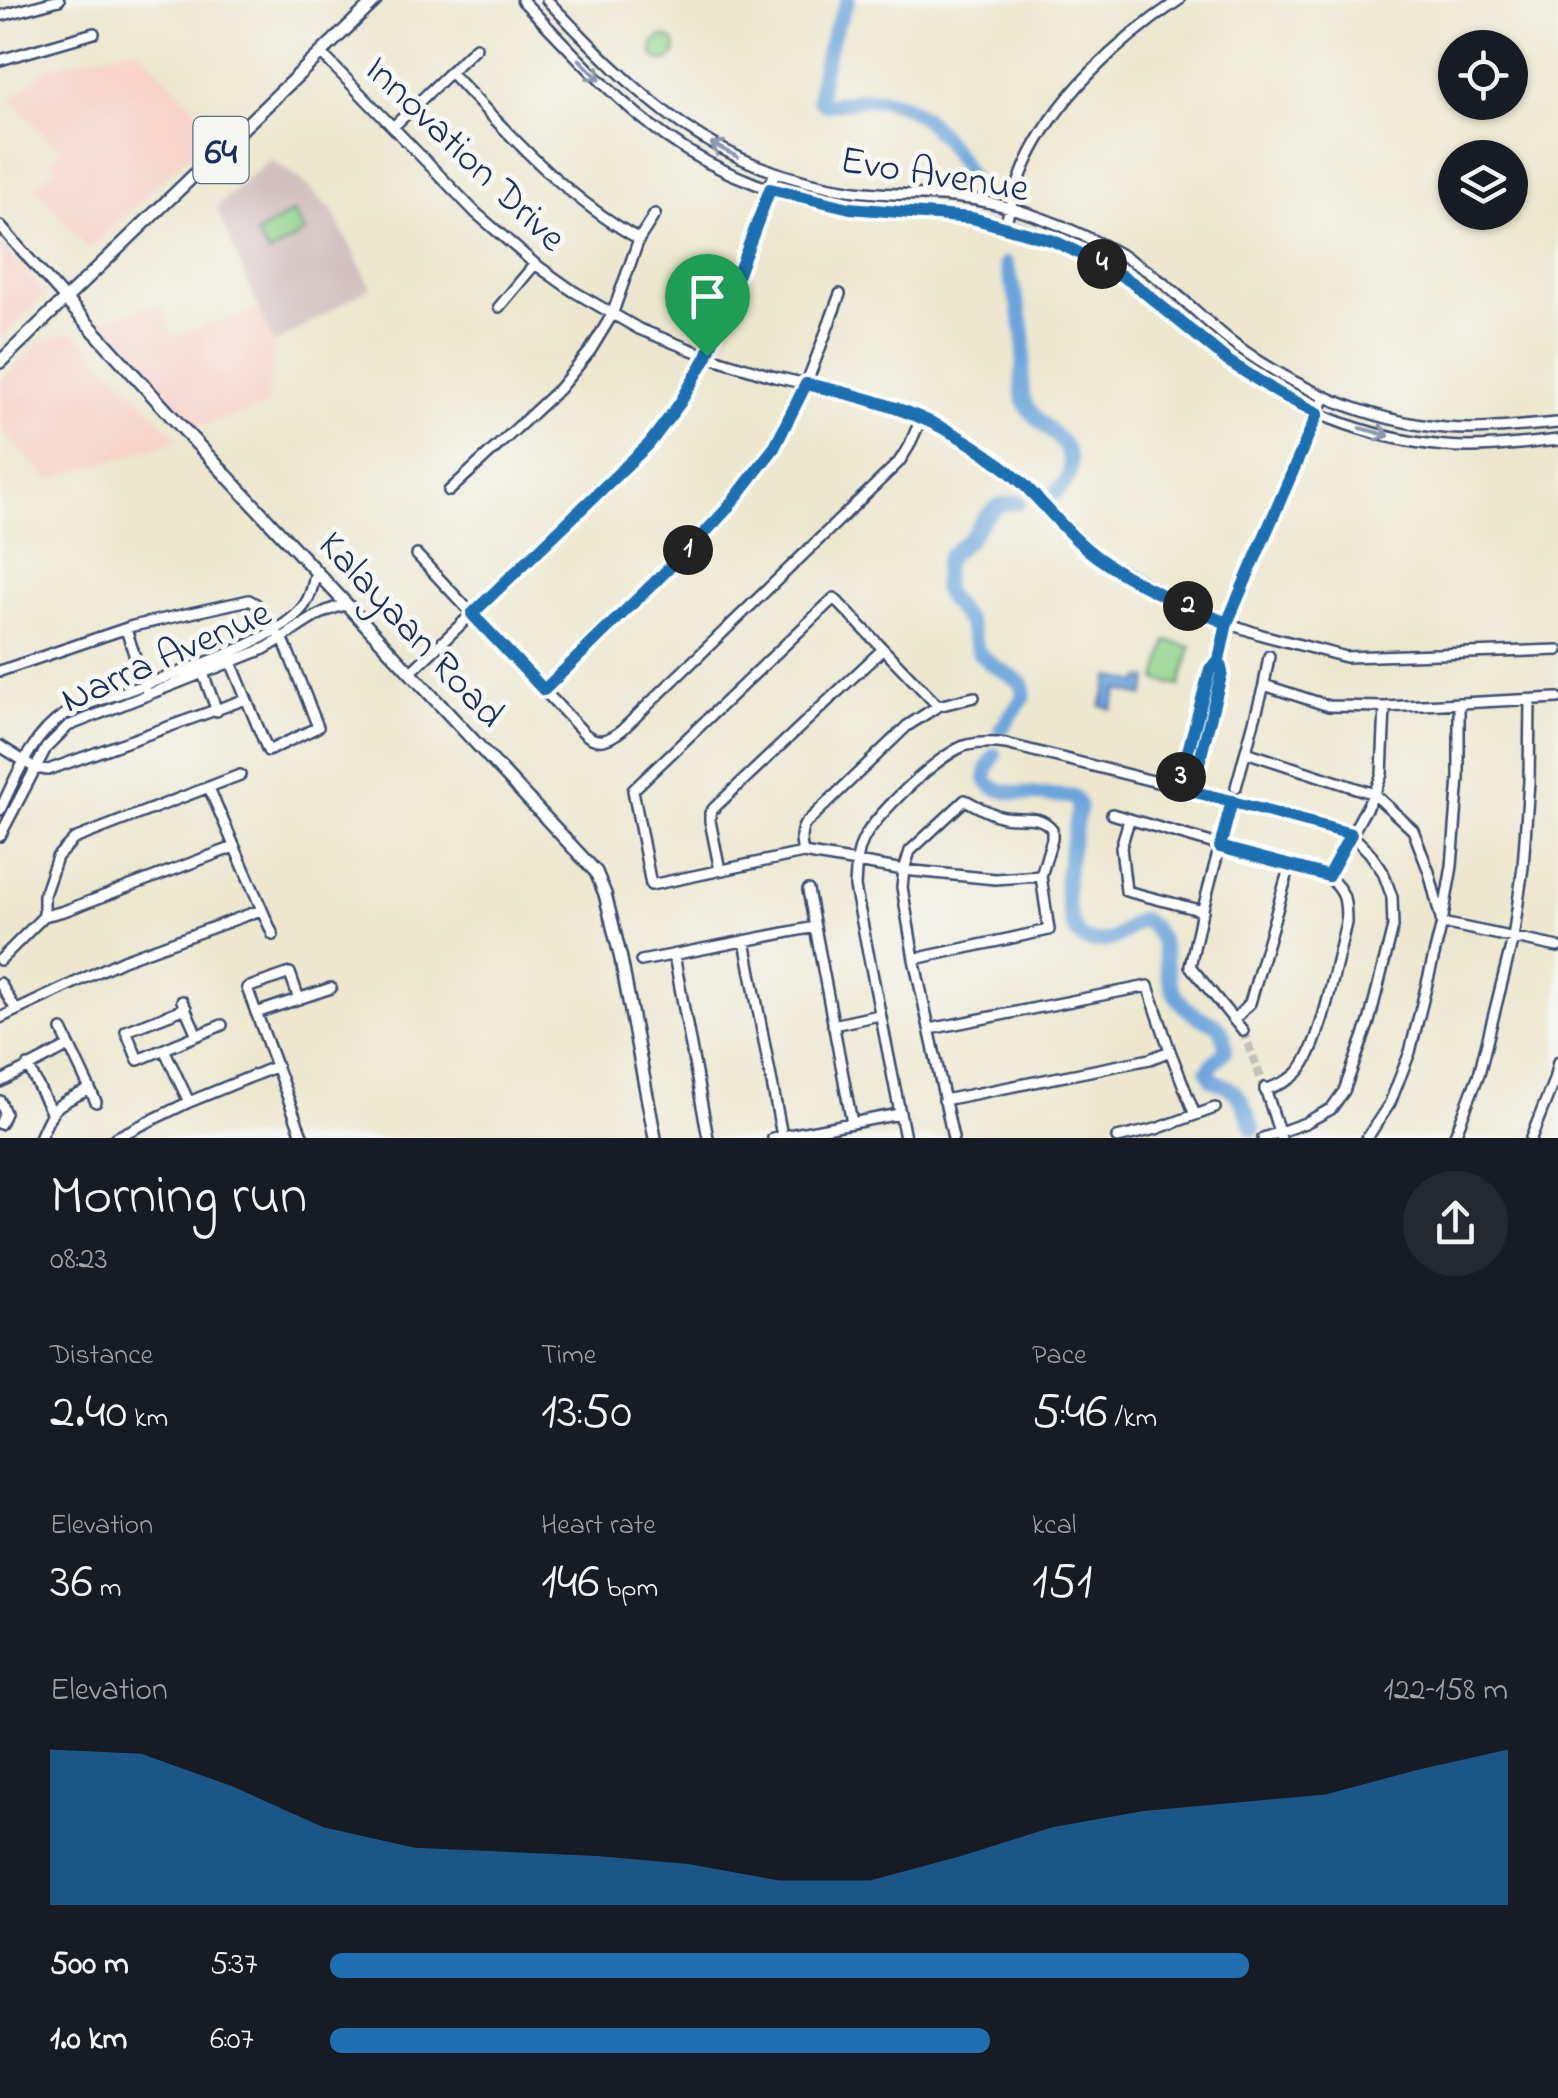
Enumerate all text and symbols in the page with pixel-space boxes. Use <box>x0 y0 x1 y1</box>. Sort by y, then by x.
map controls <box>1438 30 1528 230</box>
button: locate <box>1438 30 1528 120</box>
street label: Innovation Drive <box>349 43 578 267</box>
one-way arrow <box>578 58 602 82</box>
road number: 64 <box>194 117 248 183</box>
street label: Evo Avenue <box>836 132 1033 220</box>
one-way arrow <box>709 140 739 159</box>
button: layers <box>1438 140 1528 230</box>
pin: 4 <box>1077 239 1127 289</box>
text: 4 <box>1096 243 1108 284</box>
pin <box>665 254 750 357</box>
icon: arrive <box>680 269 735 324</box>
one-way arrow <box>1359 424 1390 443</box>
street label: Kalayaan Road <box>302 519 517 743</box>
pin: 1 <box>663 525 713 575</box>
text: 1 <box>684 529 692 570</box>
pin: 2 <box>1163 581 1213 631</box>
street label: Narra Avenue <box>52 585 281 731</box>
text: 2 <box>1181 585 1195 626</box>
pin: 3 <box>1156 752 1206 802</box>
text: 3 <box>1175 756 1187 797</box>
text: Morning run <box>50 1159 307 1239</box>
button: share <box>1403 1171 1508 1276</box>
text: 08:23 <box>50 1237 108 1284</box>
text: Distance <box>50 1336 153 1377</box>
text: Time <box>541 1336 596 1377</box>
text: Pace <box>1032 1336 1087 1377</box>
text: 2.40 <box>50 1377 127 1450</box>
text: 13:50 <box>541 1377 632 1450</box>
text: 5:46 <box>1032 1377 1107 1450</box>
text: km <box>127 1399 168 1440</box>
text: /km <box>1107 1399 1157 1440</box>
text: Elevation <box>50 1506 153 1547</box>
text: Heart rate <box>541 1506 656 1547</box>
text: kcal <box>1032 1506 1077 1547</box>
text: 36 <box>50 1547 93 1620</box>
text: 146 <box>541 1547 600 1620</box>
text: 151 <box>1032 1547 1092 1620</box>
text: m <box>93 1569 121 1610</box>
text: bpm <box>600 1569 658 1610</box>
text: Elevation <box>50 1668 168 1715</box>
text: 122–158 m <box>1383 1668 1508 1715</box>
text: 500 m <box>50 1942 129 1989</box>
text: 5:37 <box>210 1942 257 1989</box>
text: 1.0 km <box>50 2017 127 2064</box>
text: 6:07 <box>210 2017 254 2064</box>

